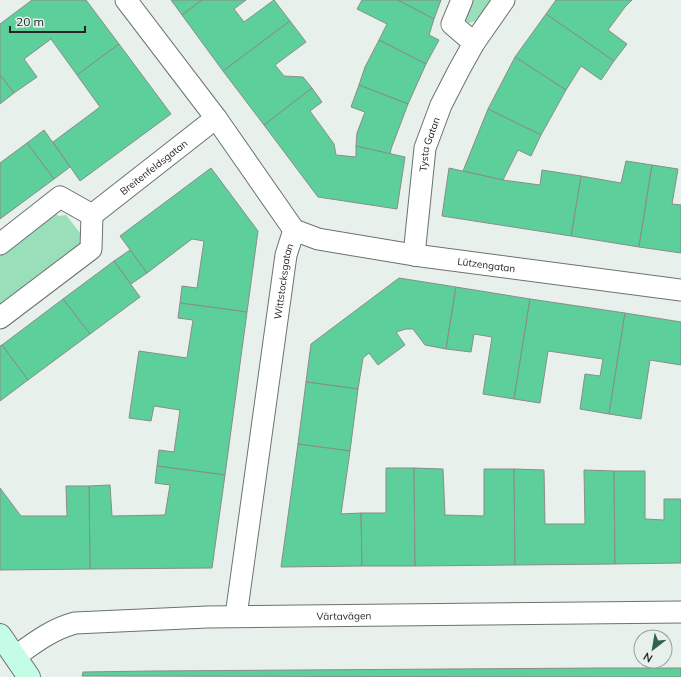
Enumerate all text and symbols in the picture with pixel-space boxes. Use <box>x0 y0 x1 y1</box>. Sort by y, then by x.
scale bar <box>10 8 85 34</box>
text: 20 m <box>16 14 44 29</box>
street label: Tysta Gatan <box>416 115 443 172</box>
street label: Breitenfeldsgatan <box>117 136 190 197</box>
street label: Wittstocksgatan <box>271 241 296 320</box>
street label: Lützengatan <box>457 254 516 275</box>
street label: Värtavägen <box>316 609 372 622</box>
north arrow <box>633 629 673 669</box>
text: N <box>641 649 655 666</box>

